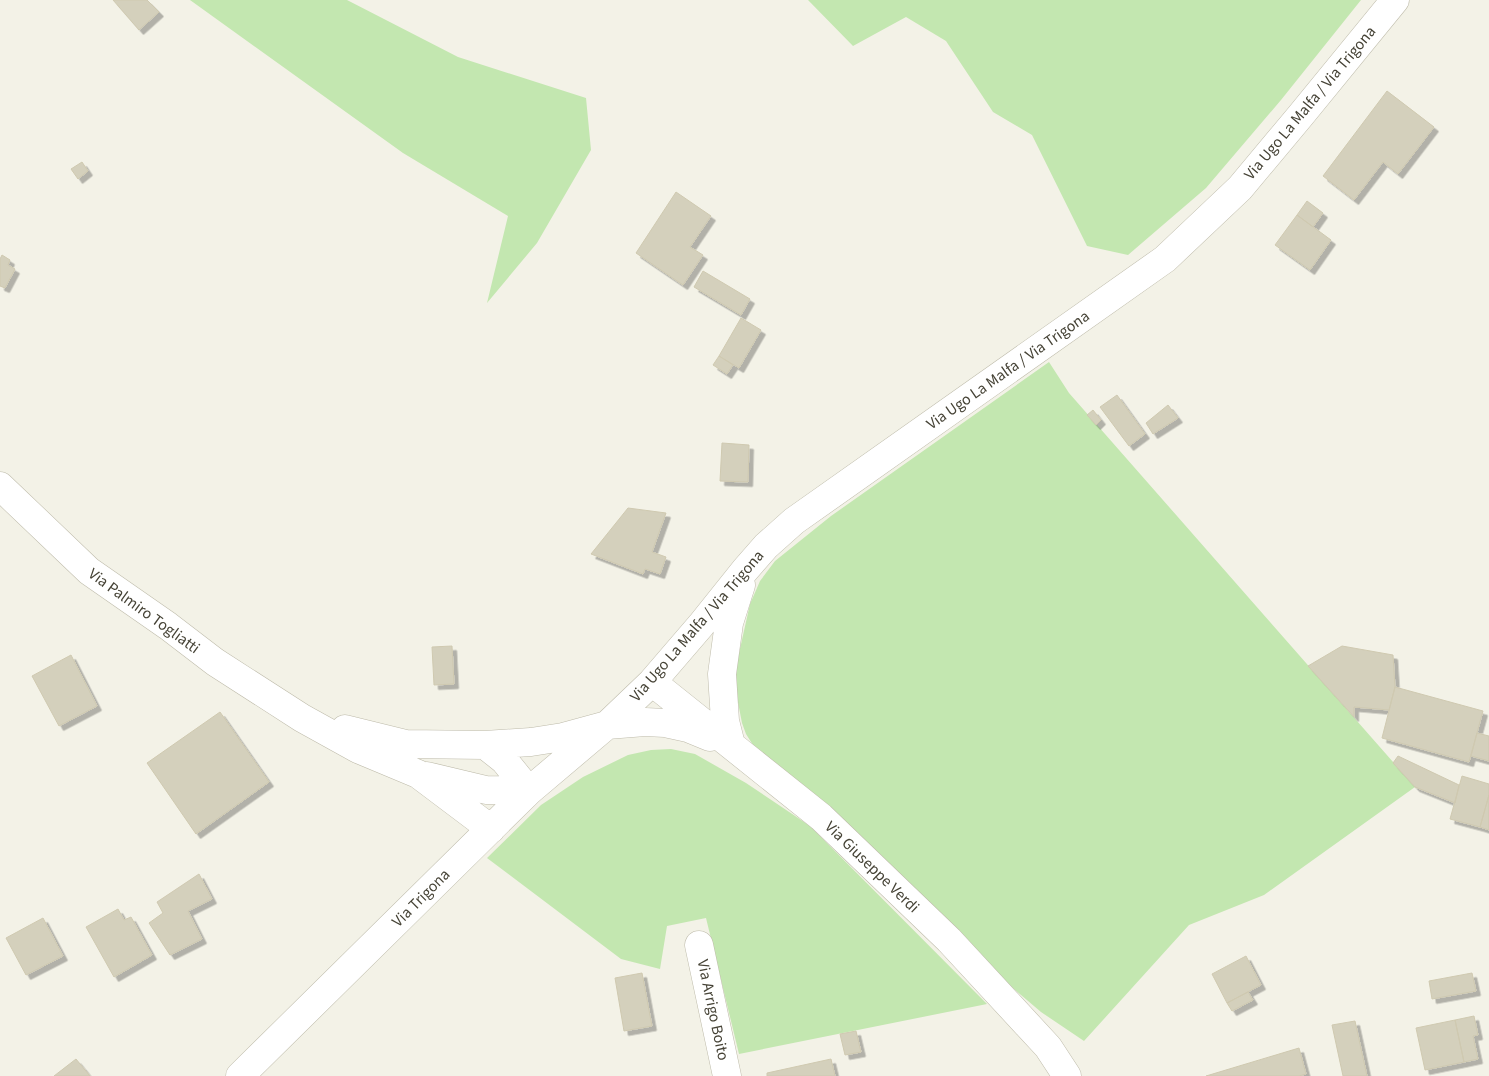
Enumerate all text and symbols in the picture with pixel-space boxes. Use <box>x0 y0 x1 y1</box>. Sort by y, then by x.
street label: Via Ugo La Malfa / Via Trigona <box>1239 21 1381 185</box>
street label: Via Ugo La Malfa / Via Trigona <box>922 305 1094 435</box>
street label: Via Ugo La Malfa / Via Trigona <box>625 545 769 707</box>
street label: Via Palmiro Togliatti <box>84 563 204 659</box>
street label: Via Giuseppe Verdi <box>820 816 924 918</box>
street label: Via Trigona <box>387 864 455 932</box>
street label: Via Arrigo Boito <box>692 957 734 1063</box>

